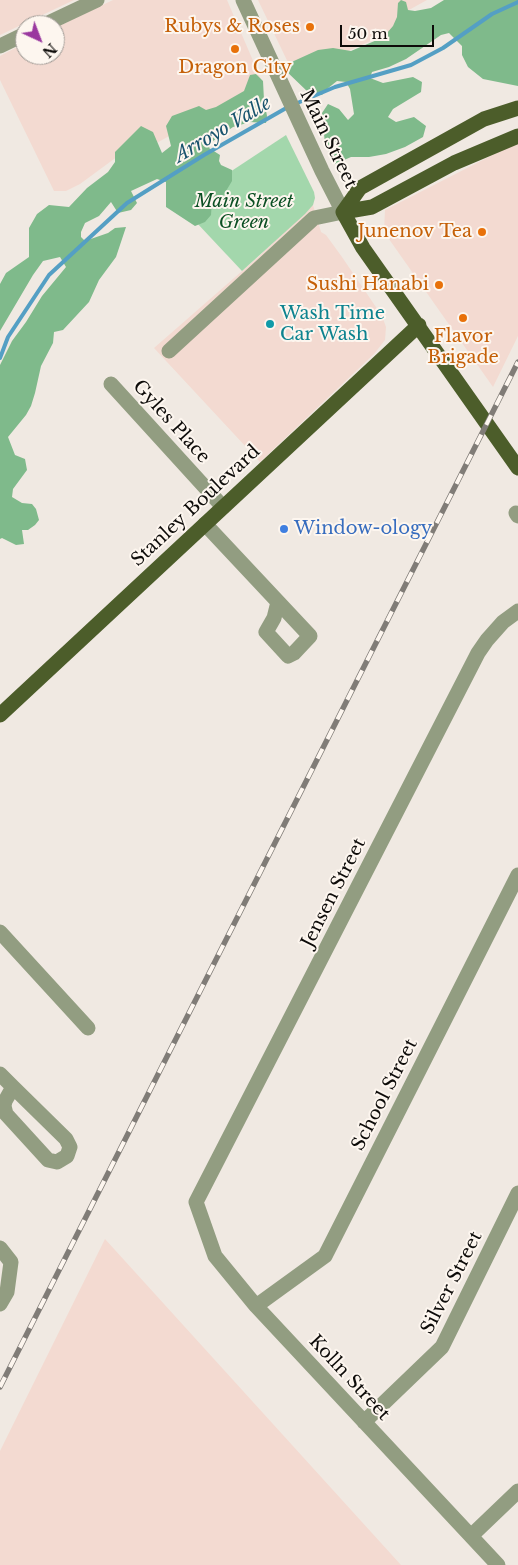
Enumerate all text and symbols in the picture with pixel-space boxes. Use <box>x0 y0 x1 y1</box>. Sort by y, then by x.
north arrow <box>15 15 65 65</box>
scale bar <box>343 15 437 47</box>
place label: Rubys & Roses <box>164 16 300 38</box>
marker: Rubys & Roses <box>304 21 316 33</box>
text: 50 m <box>348 24 388 43</box>
text: N <box>39 39 61 61</box>
marker: Dragon City <box>229 43 241 55</box>
place label: Dragon City <box>178 57 292 79</box>
street label: Main Street <box>295 86 361 192</box>
water label: Arroyo Valle <box>170 92 276 168</box>
park label: Main Street Green <box>195 191 293 233</box>
place label: Junenov Tea <box>358 221 472 243</box>
marker: Junenov Tea <box>476 226 488 238</box>
place label: Sushi Hanabi <box>307 274 429 296</box>
marker: Sushi Hanabi <box>433 279 445 291</box>
place label: Wash Time Car Wash <box>280 303 385 346</box>
marker: Flavor Brigade <box>457 312 469 324</box>
marker: Wash Time Car Wash <box>264 318 276 330</box>
place label: Flavor Brigade <box>427 326 499 368</box>
street label: Gyles Place <box>128 376 214 468</box>
street label: Stanley Boulevard <box>127 441 265 571</box>
place label: Window-ology <box>294 518 432 540</box>
marker: Window-ology <box>278 523 290 535</box>
street label: Jensen Street <box>297 835 371 951</box>
street label: School Street <box>348 1036 422 1154</box>
street label: Silver Street <box>417 1228 487 1338</box>
street label: Kolln Street <box>304 1331 394 1425</box>

